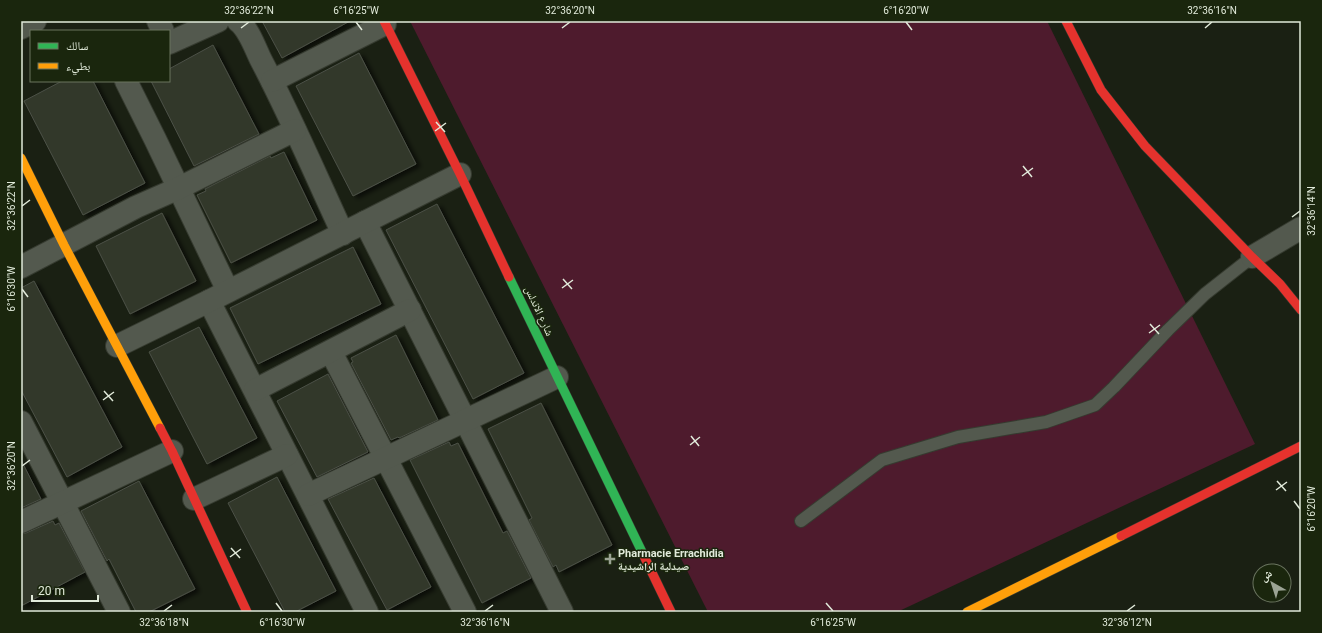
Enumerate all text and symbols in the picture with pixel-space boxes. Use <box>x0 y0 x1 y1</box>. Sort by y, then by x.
text: 32°36'22"N <box>224 5 274 16</box>
text: 6°16'25"W <box>333 5 379 16</box>
text: 32°36'20"N <box>545 5 595 16</box>
text: 6°16'20"W <box>883 5 929 16</box>
text: 32°36'16"N <box>1187 5 1237 16</box>
legend <box>30 30 170 82</box>
text: سالك <box>66 39 88 53</box>
text: بطيء <box>66 59 90 76</box>
text: 32°36'22"N <box>6 181 17 231</box>
text: 32°36'14"N <box>1306 186 1317 236</box>
text: 6°16'30"W <box>6 266 17 312</box>
street label: شارع الاندلس <box>522 284 556 338</box>
text: 32°36'20"N <box>6 441 17 491</box>
text: 6°16'20"W <box>1306 486 1317 532</box>
place label: Pharmacie Errachidia صيدلية الراشيدية <box>618 547 724 573</box>
marker: Pharmacie Errachidia صيدلية الراشيدية <box>605 554 615 564</box>
north arrow <box>1252 563 1292 603</box>
text: ش <box>1257 567 1276 585</box>
scale bar <box>32 577 98 603</box>
text: 20 m <box>38 584 65 598</box>
text: 32°36'18"N <box>139 617 189 628</box>
text: 6°16'30"W <box>259 617 305 628</box>
text: 32°36'16"N <box>460 617 510 628</box>
text: 6°16'25"W <box>810 617 856 628</box>
text: 32°36'12"N <box>1102 617 1152 628</box>

